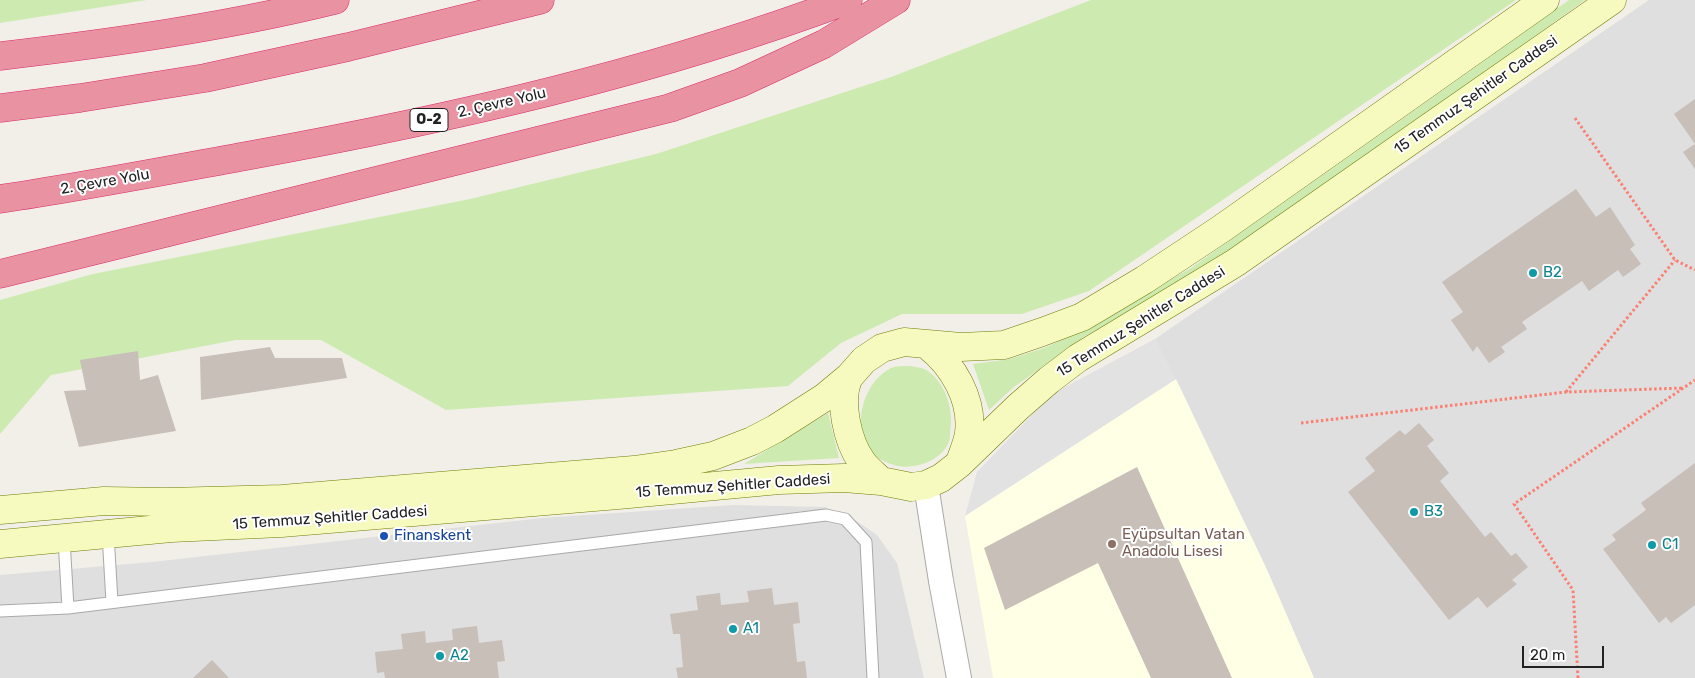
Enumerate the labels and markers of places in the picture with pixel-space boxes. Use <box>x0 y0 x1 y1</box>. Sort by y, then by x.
place label: B2 <box>1543 264 1562 282</box>
marker: B2 <box>1527 267 1539 279</box>
place label: B3 <box>1424 503 1443 521</box>
marker: B3 <box>1408 506 1420 518</box>
place label: Eyüpsultan Vatan Anadolu Lisesi <box>1122 526 1245 561</box>
place label: Finanskent <box>394 527 471 545</box>
marker: Finanskent <box>378 530 390 542</box>
place label: C1 <box>1662 536 1678 554</box>
marker: Eyüpsultan Vatan Anadolu Lisesi <box>1106 538 1118 550</box>
marker: C1 <box>1646 539 1658 551</box>
place label: A1 <box>743 620 759 638</box>
marker: A1 <box>727 623 739 635</box>
place label: A2 <box>450 647 469 665</box>
marker: A2 <box>434 650 446 662</box>

